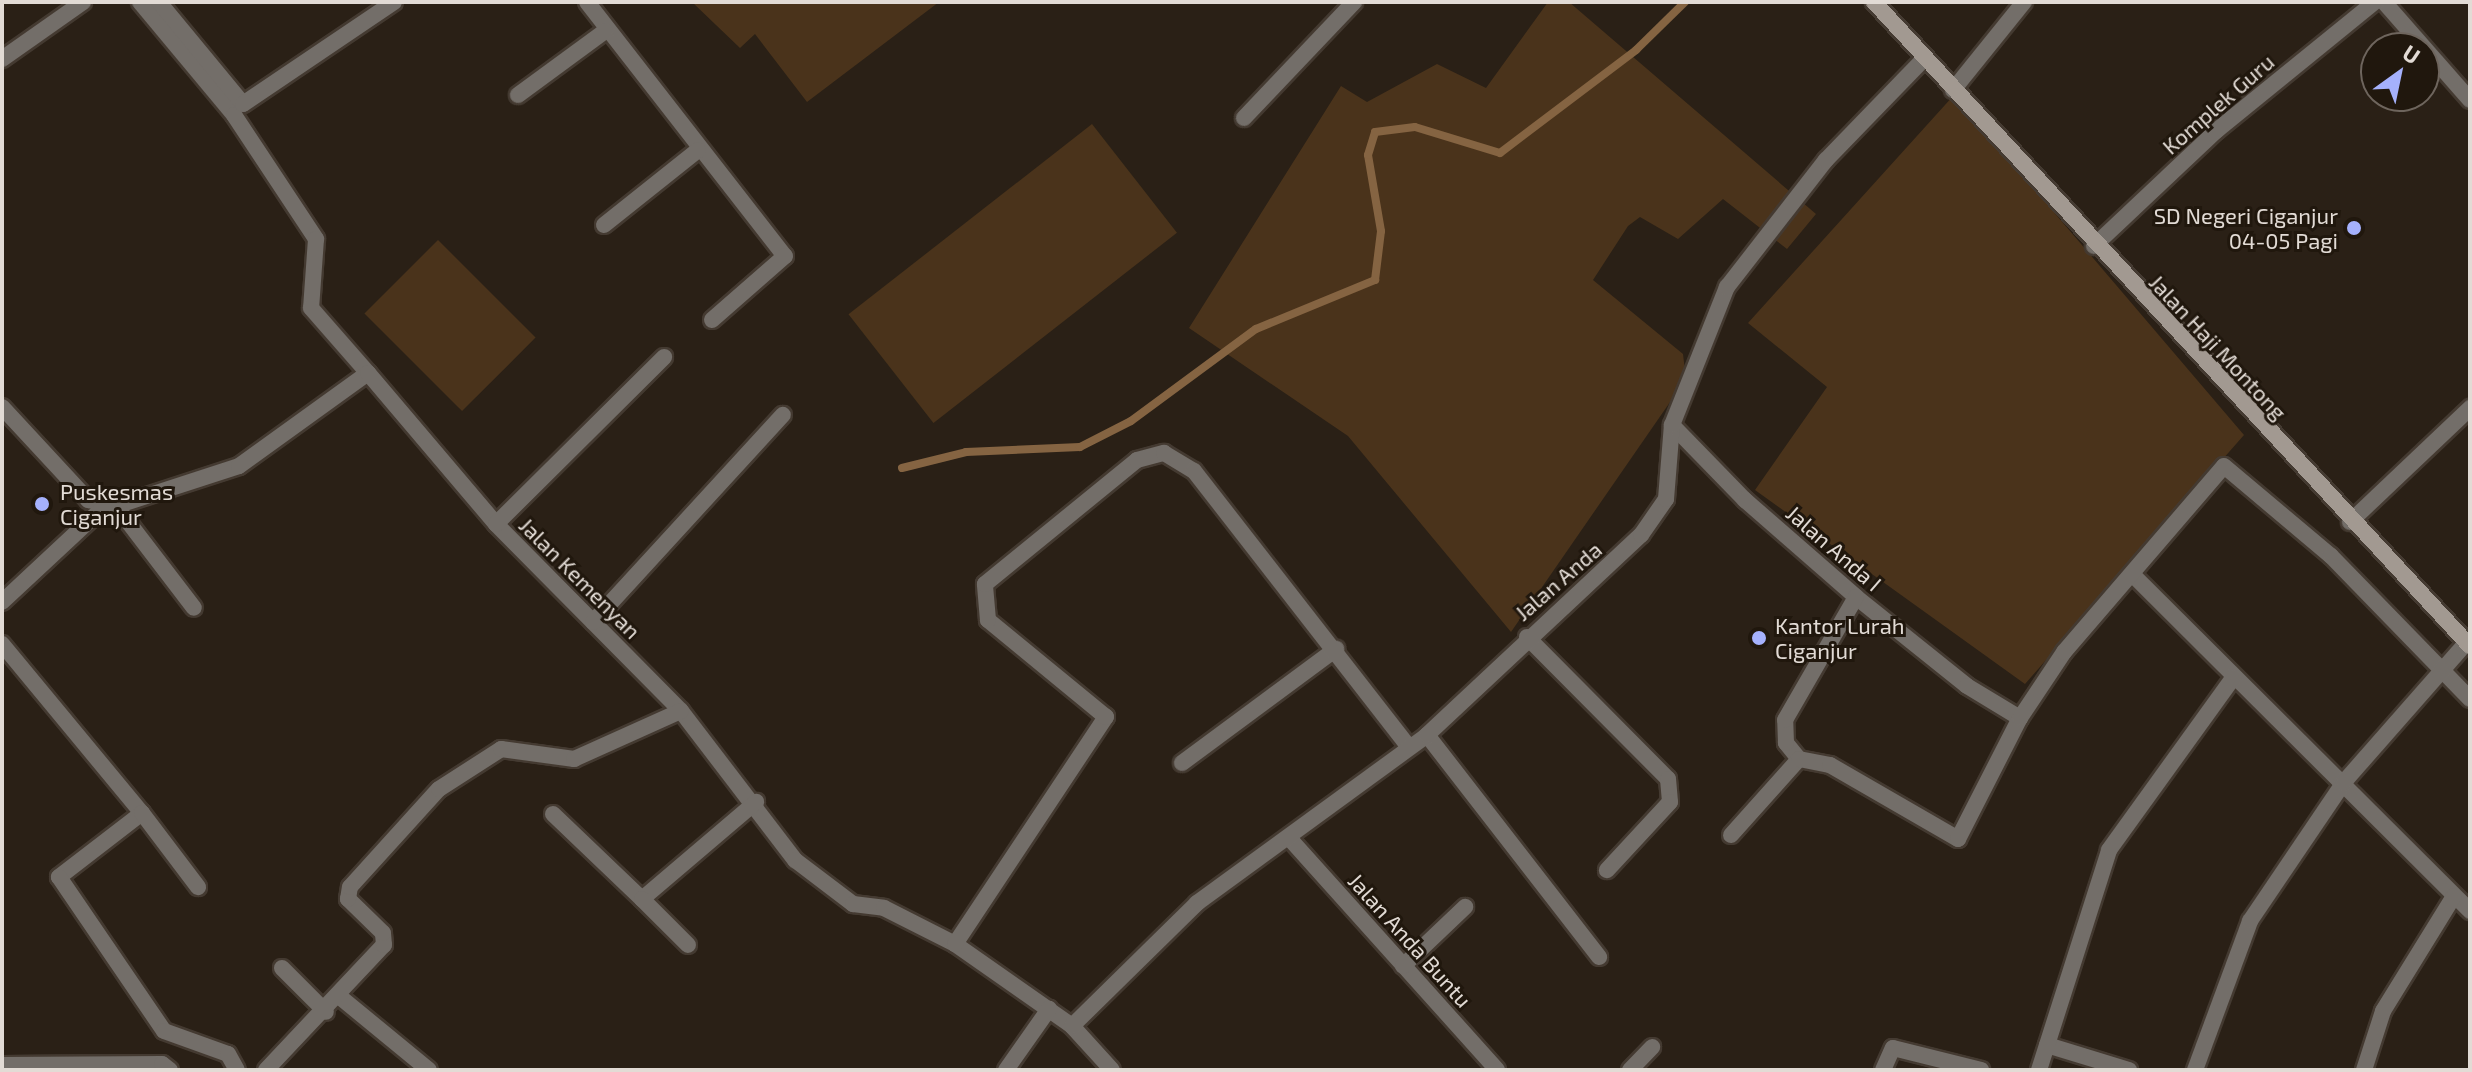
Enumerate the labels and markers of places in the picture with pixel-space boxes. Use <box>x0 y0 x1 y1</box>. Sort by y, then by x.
place label: SD Negeri Ciganjur 04-05 Pagi <box>2154 202 2338 254</box>
marker: SD Negeri Ciganjur 04-05 Pagi <box>2345 219 2363 237</box>
place label: Puskesmas Ciganjur <box>60 478 173 530</box>
marker: Puskesmas Ciganjur <box>31 493 53 515</box>
place label: Kantor Lurah Ciganjur <box>1775 612 1905 664</box>
marker: Kantor Lurah Ciganjur <box>1750 629 1768 647</box>

